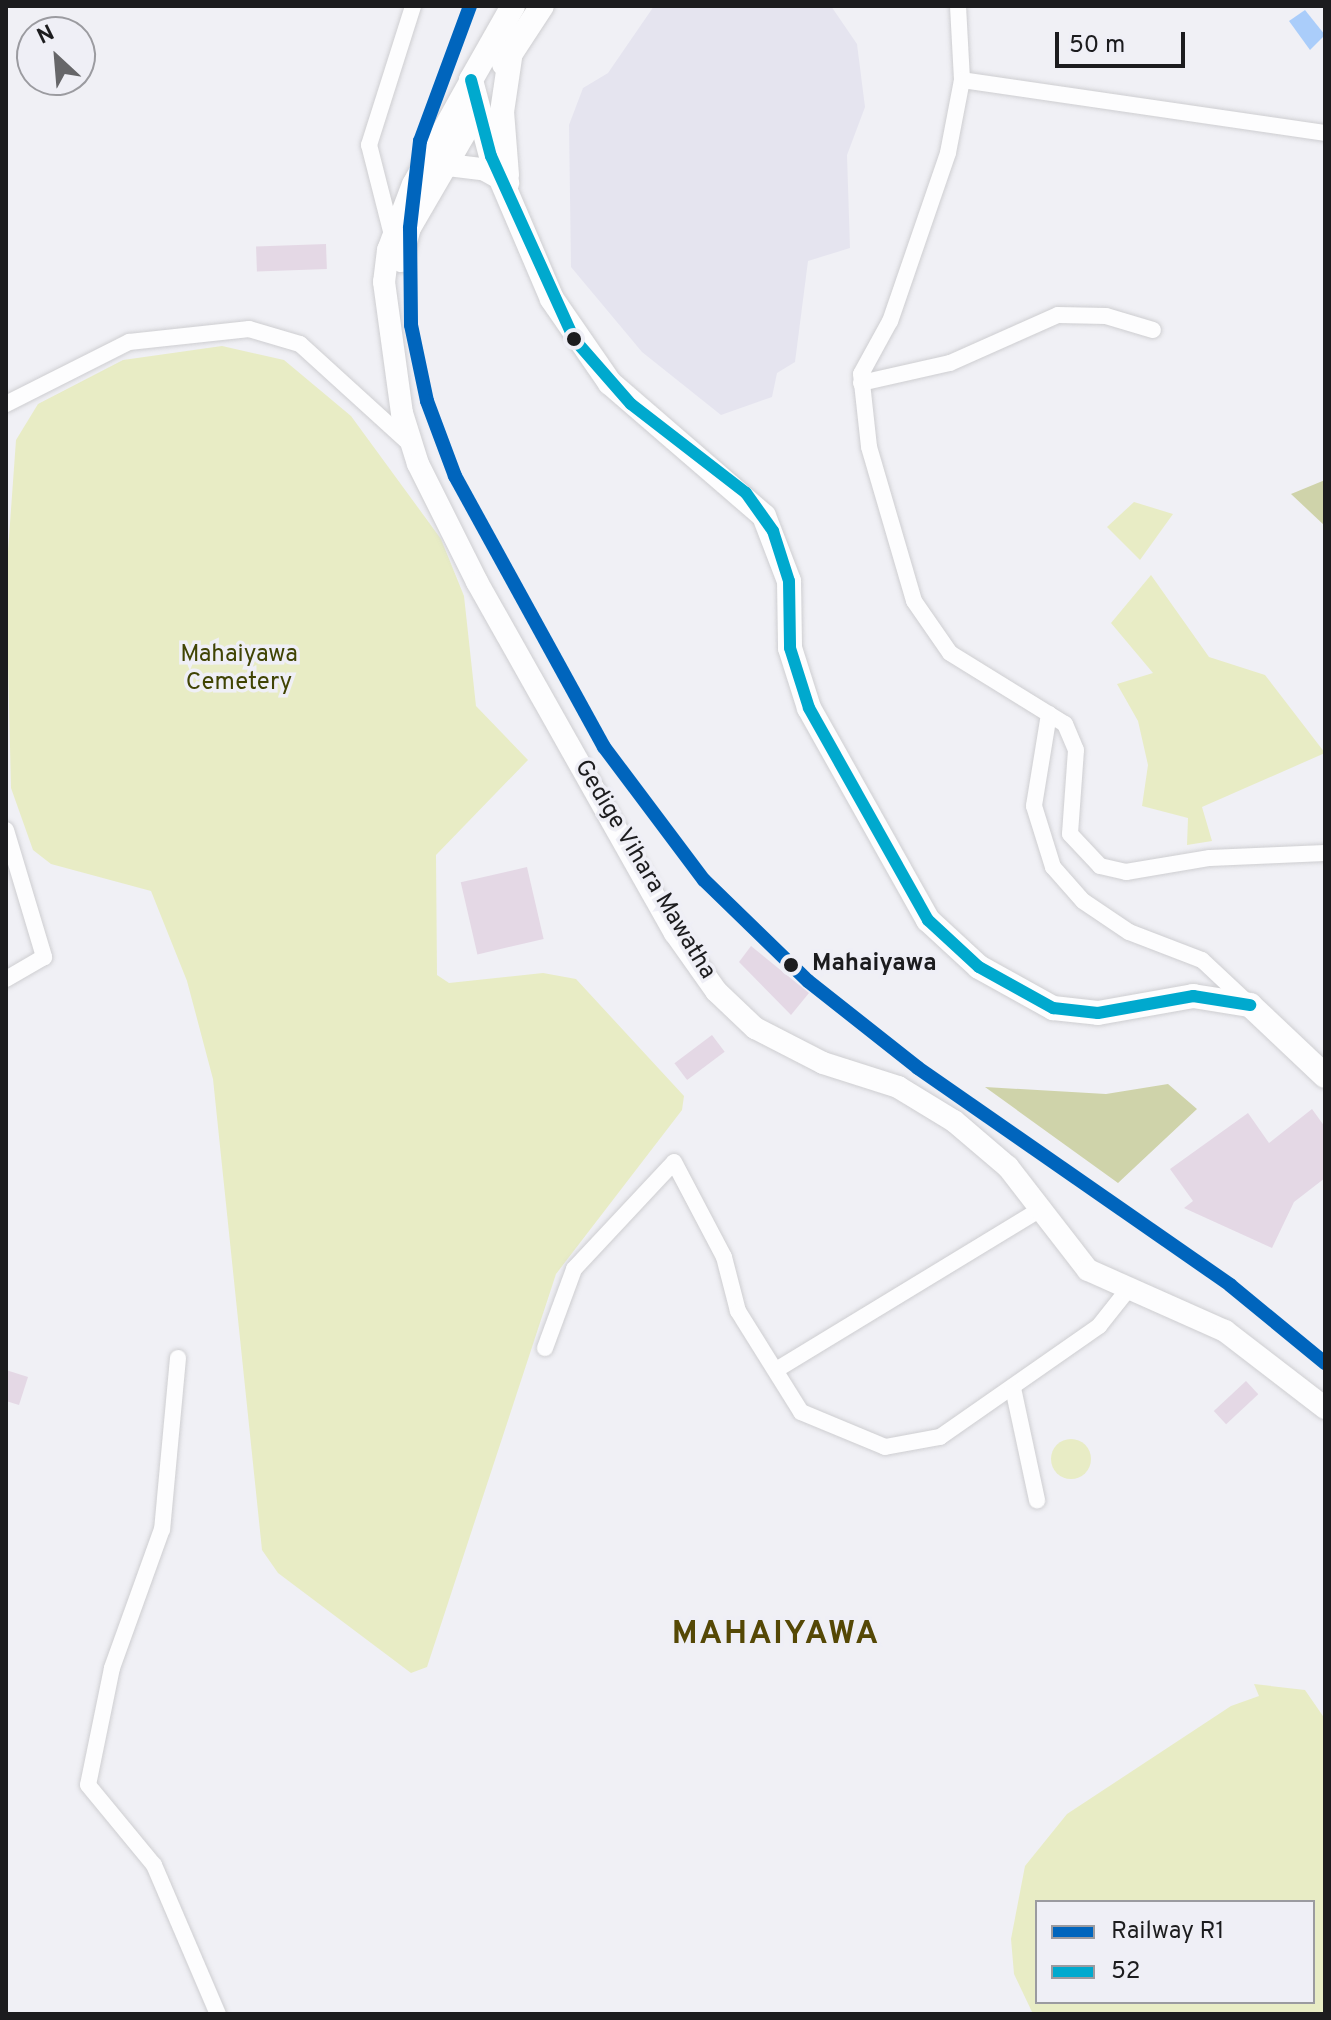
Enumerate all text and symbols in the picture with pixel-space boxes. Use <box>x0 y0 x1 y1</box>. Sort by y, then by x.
north arrow <box>16 16 96 96</box>
scale bar <box>1059 16 1189 66</box>
text: N <box>33 20 59 51</box>
text: 50 m <box>1069 31 1125 61</box>
unlabelled marker <box>566 331 582 347</box>
park label: Mahaiyawa Cemetery <box>180 642 298 698</box>
street label: Gedige Vihara Mawatha <box>567 755 721 985</box>
marker: Mahaiyawa <box>777 951 805 979</box>
place label: Mahaiyawa <box>812 951 937 979</box>
district label: MAHAIYAWA <box>672 1616 880 1654</box>
legend <box>1035 1900 1315 2004</box>
text: Railway R1 <box>1111 1917 1224 1947</box>
text: 52 <box>1111 1957 1140 1987</box>

